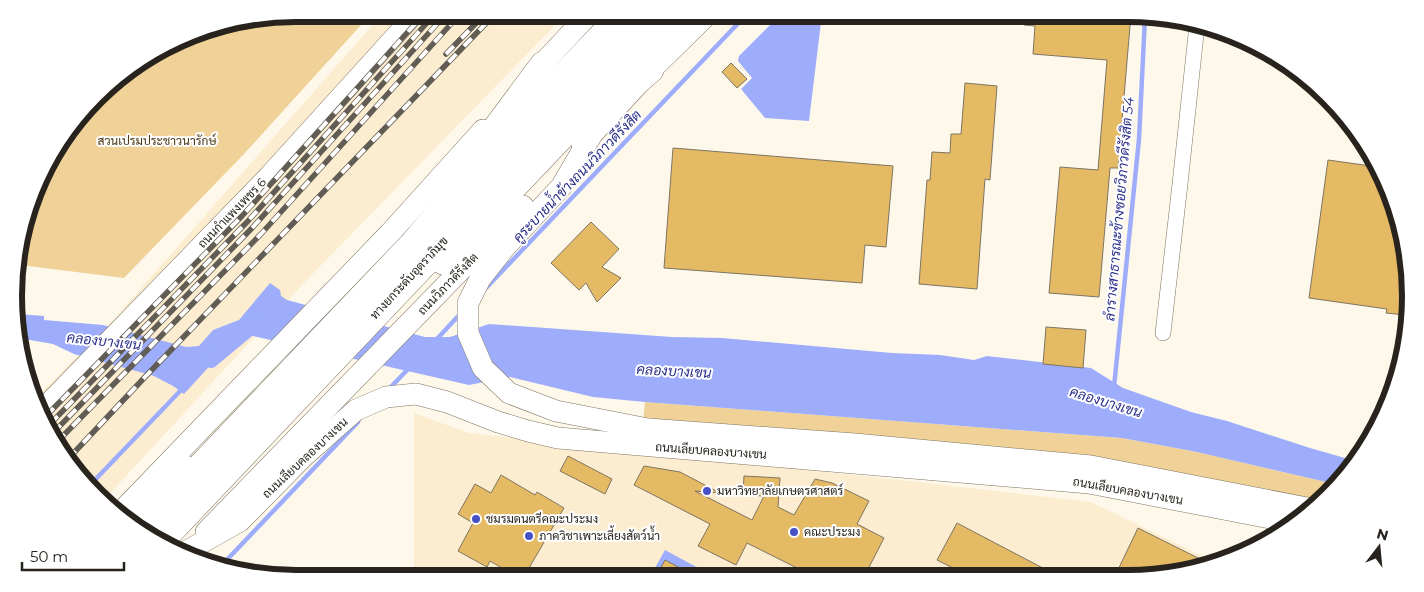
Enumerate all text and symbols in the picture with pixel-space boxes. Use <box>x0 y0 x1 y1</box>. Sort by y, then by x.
water label: ลำรางสาธารณะข้างซอยวิภาวดีรังสิต 54 <box>1100 95 1138 322</box>
water label: คูระบายน้ำข้างถนนวิภาวดีรังสิต <box>507 104 646 247</box>
park label: สวนเปรมประชาวนารักษ์ <box>97 133 217 148</box>
street label: ถนนกำแพงเพชร 6 <box>194 174 269 251</box>
street label: ทางยกระดับอุตราภิมุข <box>366 233 452 324</box>
street label: ถนนวิภาวดีรังสิต <box>414 250 481 318</box>
water label: คลองบางเขน <box>66 328 142 354</box>
water label: คลองบางเขน <box>636 360 712 382</box>
water label: คลองบางเขน <box>1068 382 1145 422</box>
street label: ถนนเลียบคลองบางเขน <box>259 414 351 501</box>
street label: ถนนเลียบคลองบางเขน <box>655 439 768 462</box>
street label: ถนนเลียบคลองบางเขน <box>1072 473 1185 508</box>
place label: มหาวิทยาลัยเกษตรศาสตร์ <box>717 483 843 498</box>
marker: มหาวิทยาลัยเกษตรศาสตร์ <box>701 485 713 497</box>
place label: ชมรมดนตรีคณะประมง <box>486 511 598 526</box>
marker: ชมรมดนตรีคณะประมง <box>470 513 482 525</box>
north arrow <box>1354 522 1404 572</box>
place label: คณะประมง <box>804 524 861 539</box>
text: N <box>1375 524 1391 545</box>
place label: ภาควิชาเพาะเลี้ยงสัตว์น้ำ <box>539 525 660 543</box>
marker: คณะประมง <box>788 526 800 538</box>
marker: ภาควิชาเพาะเลี้ยงสัตว์น้ำ <box>523 530 535 542</box>
scale bar <box>22 540 125 572</box>
text: 50 m <box>30 547 68 566</box>

